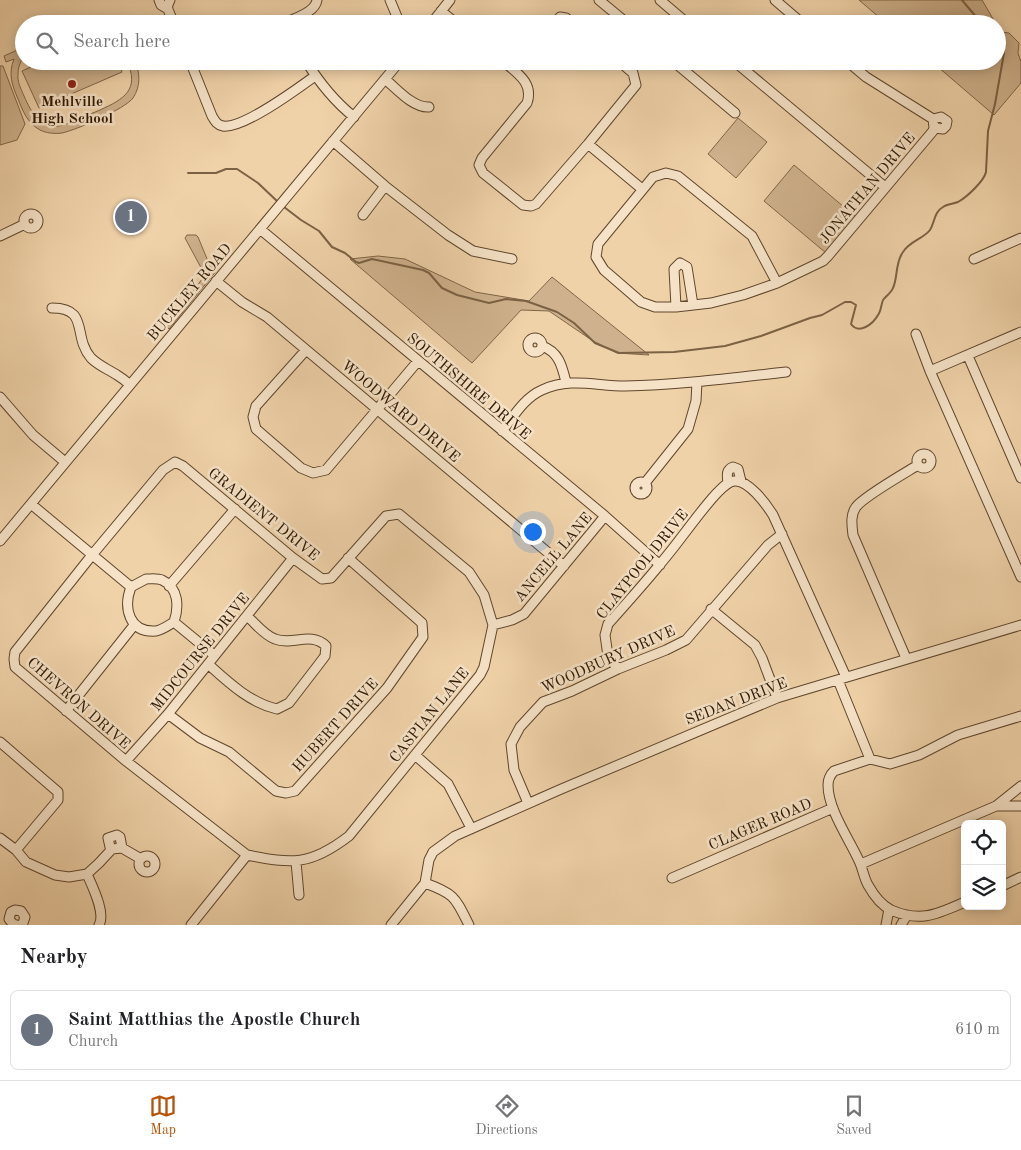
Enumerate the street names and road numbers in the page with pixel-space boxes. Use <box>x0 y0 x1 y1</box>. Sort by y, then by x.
street label: JONATHAN DRIVE <box>817 131 919 247</box>
street label: BUCKLEY ROAD <box>145 242 235 344</box>
street label: SOUTHSHIRE DRIVE <box>403 331 533 443</box>
street label: WOODWARD DRIVE <box>338 358 462 466</box>
street label: GRADIENT DRIVE <box>205 466 321 564</box>
street label: CLAYPOOL DRIVE <box>594 507 692 623</box>
street label: ANCELL LANE <box>513 511 596 605</box>
street label: MIDCOURSE DRIVE <box>149 591 253 715</box>
street label: WOODBURY DRIVE <box>539 624 678 697</box>
street label: CHEVRON DRIVE <box>24 655 132 753</box>
street label: CASPIAN LANE <box>388 666 473 766</box>
street label: HUBERT DRIVE <box>290 676 382 776</box>
street label: SEDAN DRIVE <box>683 676 790 729</box>
street label: CLAGER ROAD <box>707 797 814 854</box>

